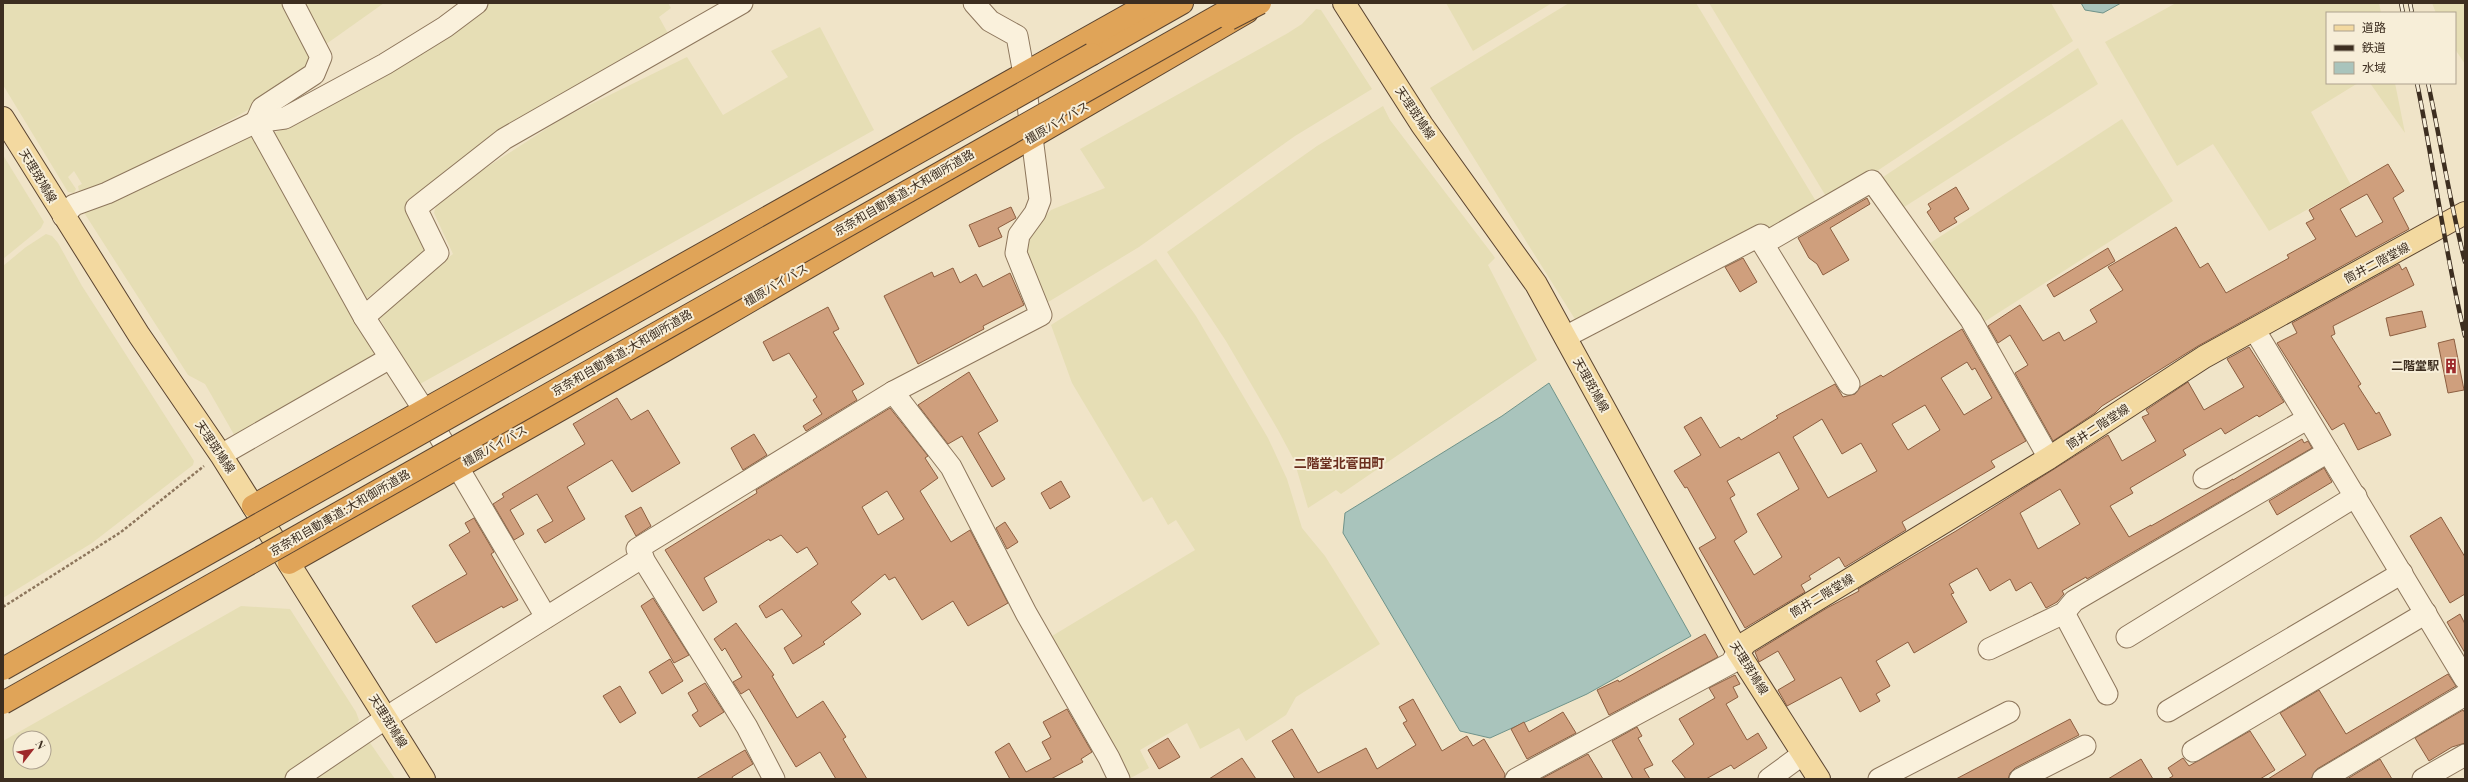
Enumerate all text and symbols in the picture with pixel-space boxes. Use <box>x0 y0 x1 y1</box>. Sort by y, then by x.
legend <box>2326 12 2456 84</box>
text: 道路 <box>2362 19 2386 35</box>
text: 鉄道 <box>2362 39 2386 55</box>
text: 水域 <box>2362 59 2386 75</box>
street label: 天理斑鳩線 <box>1392 83 1439 142</box>
street label: 橿原バイパス <box>1021 97 1092 147</box>
street label: 京奈和自動車道;大和御所道路 <box>830 145 977 239</box>
street label: 天理斑鳩線 <box>17 146 61 205</box>
street label: 筒井二階堂線 <box>2341 238 2412 286</box>
street label: 橿原バイパス <box>740 259 811 309</box>
street label: 京奈和自動車道;大和御所道路 <box>548 305 695 399</box>
street label: 天理斑鳩線 <box>1570 354 1613 415</box>
place label: 二階堂駅 <box>2391 357 2439 373</box>
building icon: 二階堂駅 <box>2442 357 2460 375</box>
street label: 筒井二階堂線 <box>2063 400 2132 452</box>
street label: 天理斑鳩線 <box>192 417 239 476</box>
street label: 橿原バイパス <box>459 421 530 470</box>
district label: 二階堂北菅田町 <box>1293 454 1385 471</box>
street label: 京奈和自動車道;大和御所道路 <box>266 465 413 559</box>
street label: 筒井二階堂線 <box>1786 570 1856 621</box>
street label: 天理斑鳩線 <box>1727 638 1773 697</box>
street label: 天理斑鳩線 <box>366 691 412 750</box>
north arrow <box>12 730 52 770</box>
text: N <box>33 737 50 752</box>

